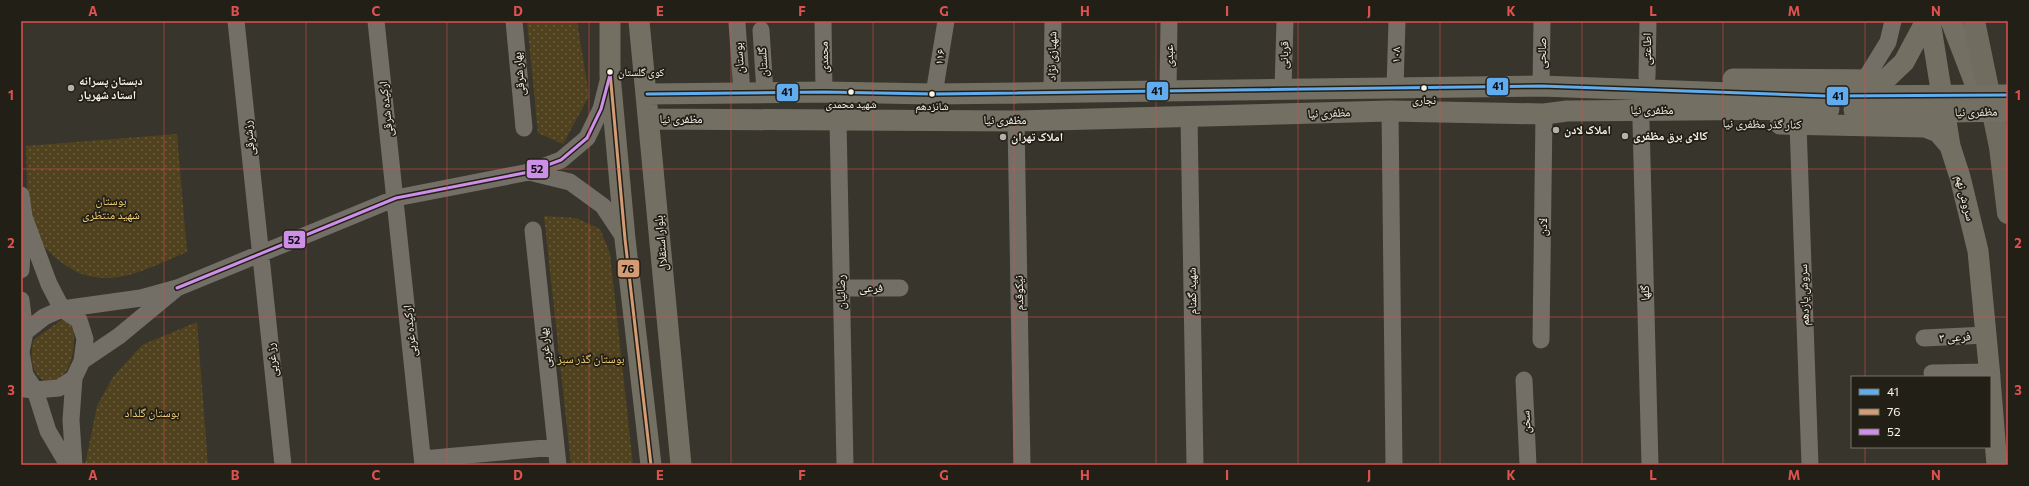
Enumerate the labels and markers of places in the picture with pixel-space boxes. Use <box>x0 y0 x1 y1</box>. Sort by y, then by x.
place label: کوی گلستان <box>618 65 665 79</box>
marker: کوی گلستان <box>605 67 615 77</box>
place label: دبستان پسرانه استاد شهريار <box>78 73 143 102</box>
marker: دبستان پسرانه استاد شهريار <box>66 83 76 93</box>
marker: نجاری <box>1419 83 1429 93</box>
marker: شهید محمدی <box>846 87 856 97</box>
marker: شانزدهم <box>927 89 937 99</box>
place label: نجاری <box>1412 93 1436 107</box>
place label: شهید محمدی <box>825 97 877 111</box>
place label: شانزدهم <box>915 99 949 114</box>
place label: املاک لادن <box>1564 122 1611 138</box>
marker: املاک لادن <box>1551 125 1561 135</box>
place label: کالای برق مظفری <box>1633 128 1709 144</box>
place label: املاک تهران <box>1011 129 1063 145</box>
marker: کالای برق مظفری <box>1620 131 1630 141</box>
marker: املاک تهران <box>998 132 1008 142</box>

